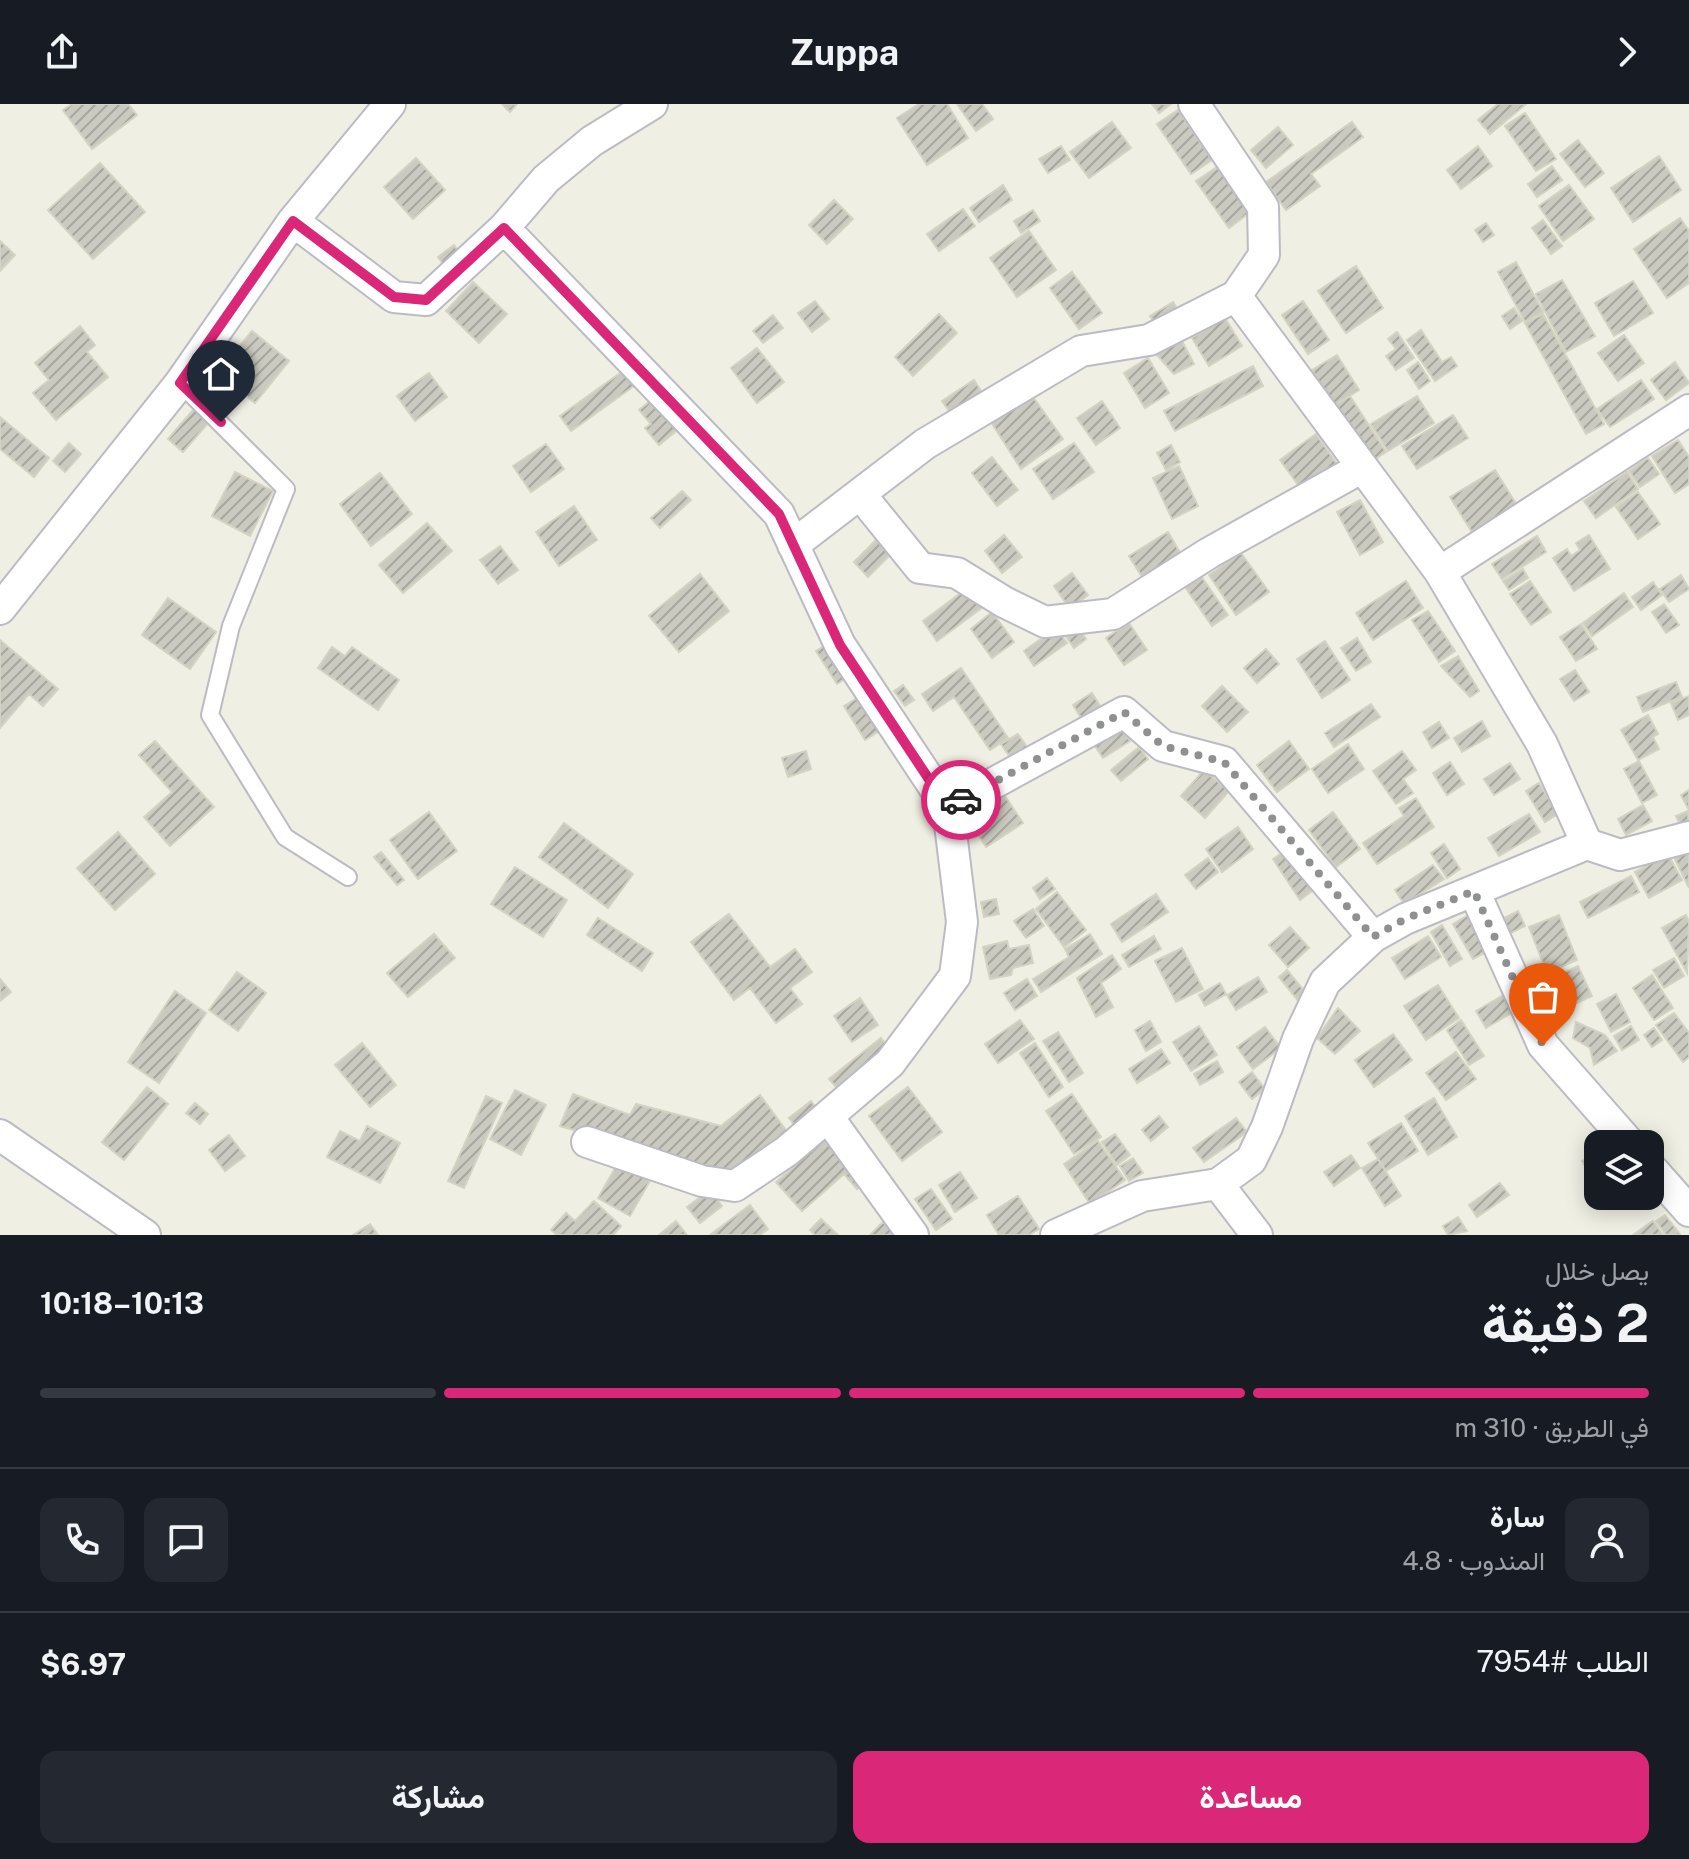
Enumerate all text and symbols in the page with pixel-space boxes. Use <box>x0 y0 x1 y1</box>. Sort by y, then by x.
icon: share <box>40 30 84 74</box>
icon: forward <box>1605 30 1649 74</box>
text: Zuppa <box>790 31 899 73</box>
pin <box>187 340 255 422</box>
icon: home <box>199 352 243 396</box>
courier <box>921 760 1001 840</box>
icon: car <box>939 778 983 822</box>
pin <box>1509 963 1577 1045</box>
icon: bag <box>1521 975 1565 1019</box>
map controls <box>1584 1130 1664 1210</box>
button: layers <box>1584 1130 1664 1210</box>
text: يصل خلال <box>1545 1255 1649 1286</box>
text: 10:13–10:18 <box>40 1285 204 1321</box>
text: 2 دقيقة <box>1482 1293 1649 1354</box>
text: في الطريق · 310 m <box>1455 1412 1649 1443</box>
button: phone <box>40 1498 124 1582</box>
button: chat <box>144 1498 228 1582</box>
text: سارة <box>1490 1498 1545 1534</box>
button: person <box>1565 1498 1649 1582</box>
text: المندوب · 4.8 <box>1402 1545 1545 1576</box>
text: الطلب #7954 <box>1476 1643 1649 1679</box>
text: $6.97 <box>40 1646 126 1682</box>
button: مشاركة <box>40 1751 837 1843</box>
button: مساعدة <box>853 1751 1649 1843</box>

